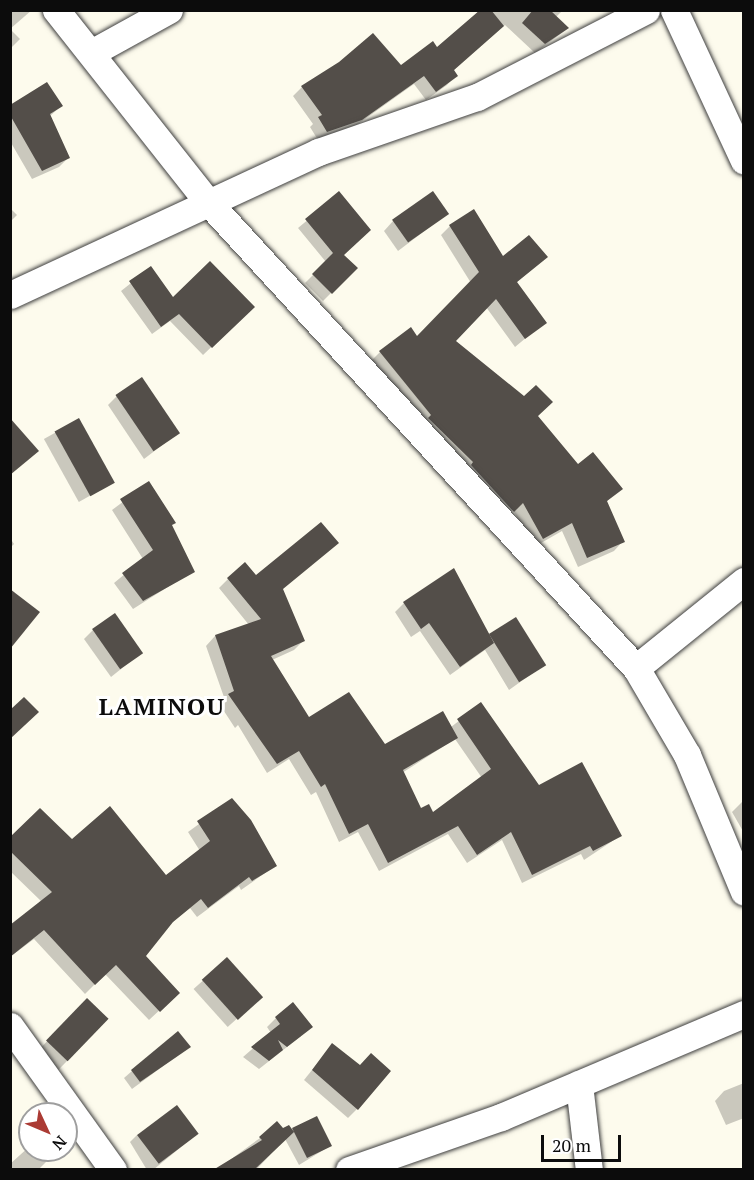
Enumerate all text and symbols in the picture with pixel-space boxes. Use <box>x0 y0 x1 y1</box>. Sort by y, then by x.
district label: LAMINOU <box>99 693 225 721</box>
north arrow <box>18 1102 78 1162</box>
scale bar <box>544 1123 624 1161</box>
text: N <box>47 1131 72 1155</box>
text: 20 m <box>552 1133 591 1157</box>

